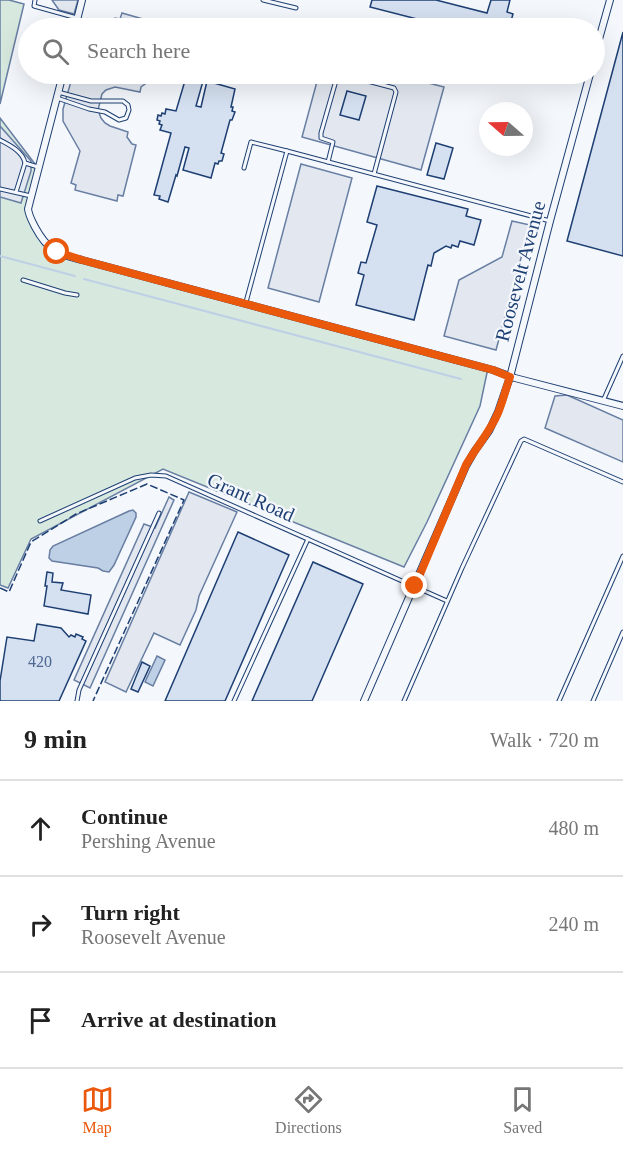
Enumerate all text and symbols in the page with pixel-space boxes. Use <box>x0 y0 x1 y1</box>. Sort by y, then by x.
search box <box>18 18 605 84</box>
icon: search <box>39 35 72 68</box>
text: Search here <box>87 38 190 63</box>
north arrow <box>479 102 533 156</box>
street label: Roosevelt Avenue <box>491 198 549 344</box>
route start <box>43 238 69 264</box>
street label: Grant Road <box>204 468 298 526</box>
route end <box>401 572 427 598</box>
house number: 420 <box>28 653 52 670</box>
text: 9 min <box>24 725 87 754</box>
text: Walk · 720 m <box>490 729 599 751</box>
text: Continue <box>81 804 168 829</box>
icon: ahead <box>24 812 57 845</box>
text: 480 m <box>548 817 599 839</box>
text: Pershing Avenue <box>81 830 216 852</box>
text: Turn right <box>81 900 180 925</box>
icon: right <box>24 908 57 941</box>
text: 240 m <box>548 913 599 935</box>
text: Roosevelt Avenue <box>81 926 226 948</box>
icon: arrive <box>24 1004 57 1037</box>
text: Arrive at destination <box>81 1007 277 1032</box>
tab: Map <box>81 1083 114 1137</box>
tab: Directions <box>275 1083 342 1137</box>
tab: Saved <box>503 1083 542 1137</box>

